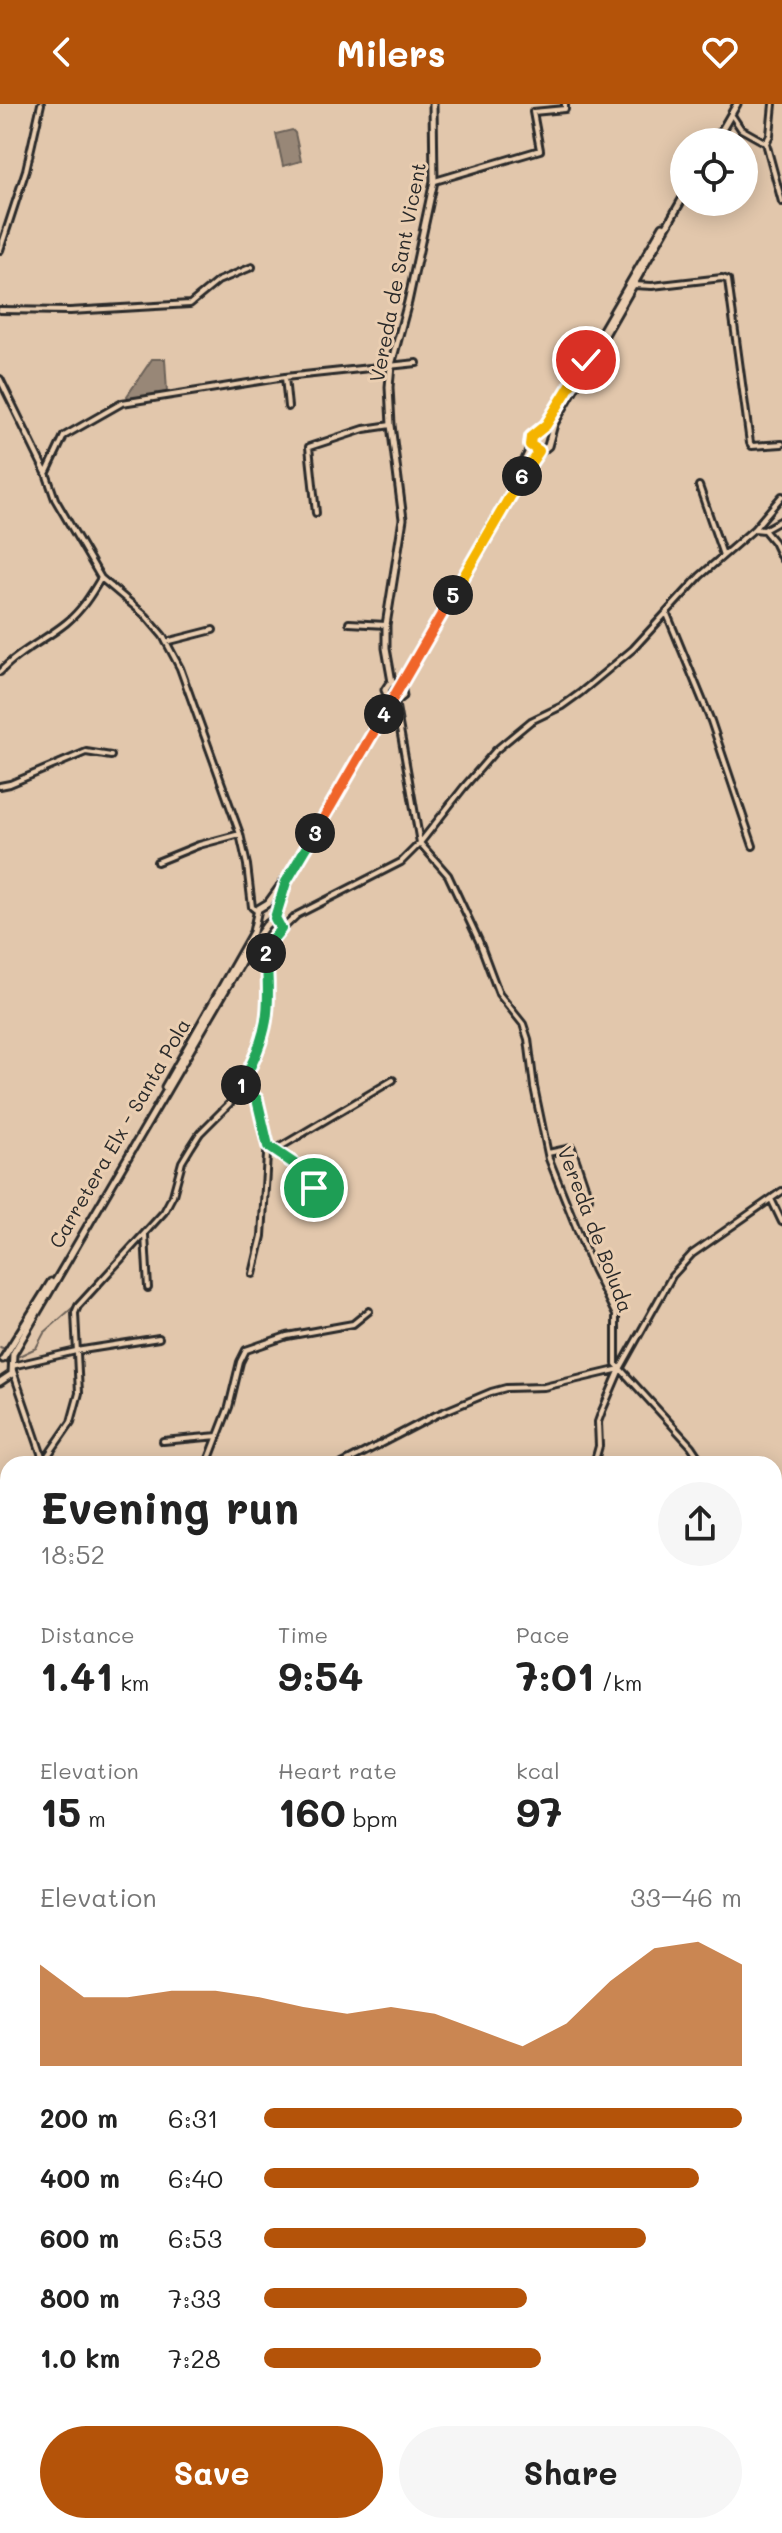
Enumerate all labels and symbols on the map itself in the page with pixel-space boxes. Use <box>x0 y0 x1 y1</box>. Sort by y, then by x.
street label: Vereda de Sant Vicent <box>363 160 431 384</box>
pin <box>552 326 620 394</box>
pin: 6 <box>502 456 542 496</box>
pin: 5 <box>433 575 473 615</box>
pin: 4 <box>364 694 404 734</box>
pin: 3 <box>295 813 335 853</box>
pin: 2 <box>246 933 286 973</box>
street label: Carretera Elx - Santa Pola <box>42 1013 196 1253</box>
pin: 1 <box>221 1065 261 1105</box>
street label: Vereda de Boluda <box>552 1142 640 1316</box>
pin <box>280 1154 348 1222</box>

